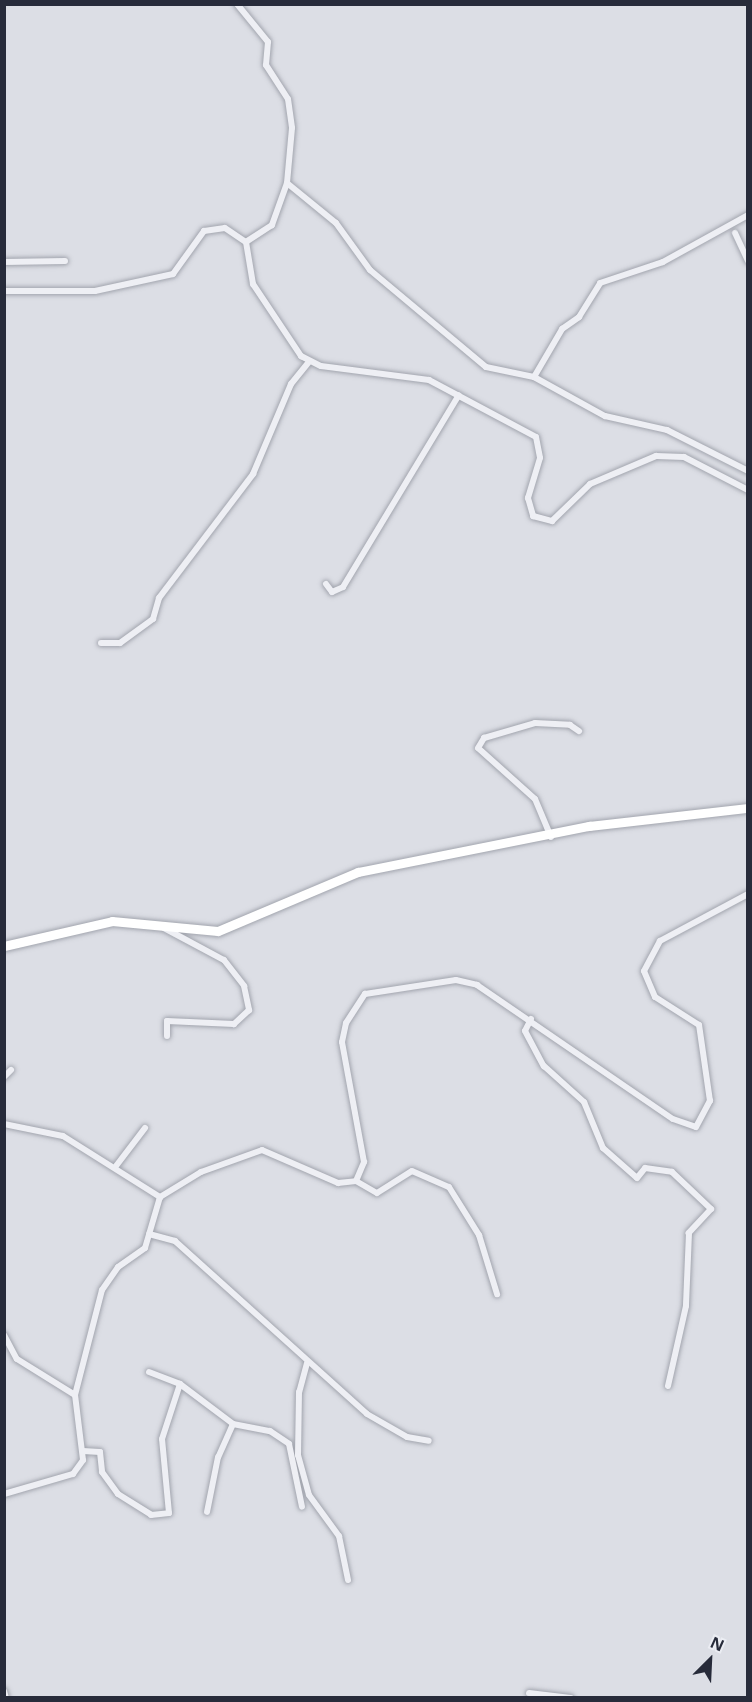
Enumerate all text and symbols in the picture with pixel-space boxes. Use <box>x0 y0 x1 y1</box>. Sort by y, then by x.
north arrow <box>680 1630 740 1690</box>
text: N <box>707 1631 728 1656</box>

